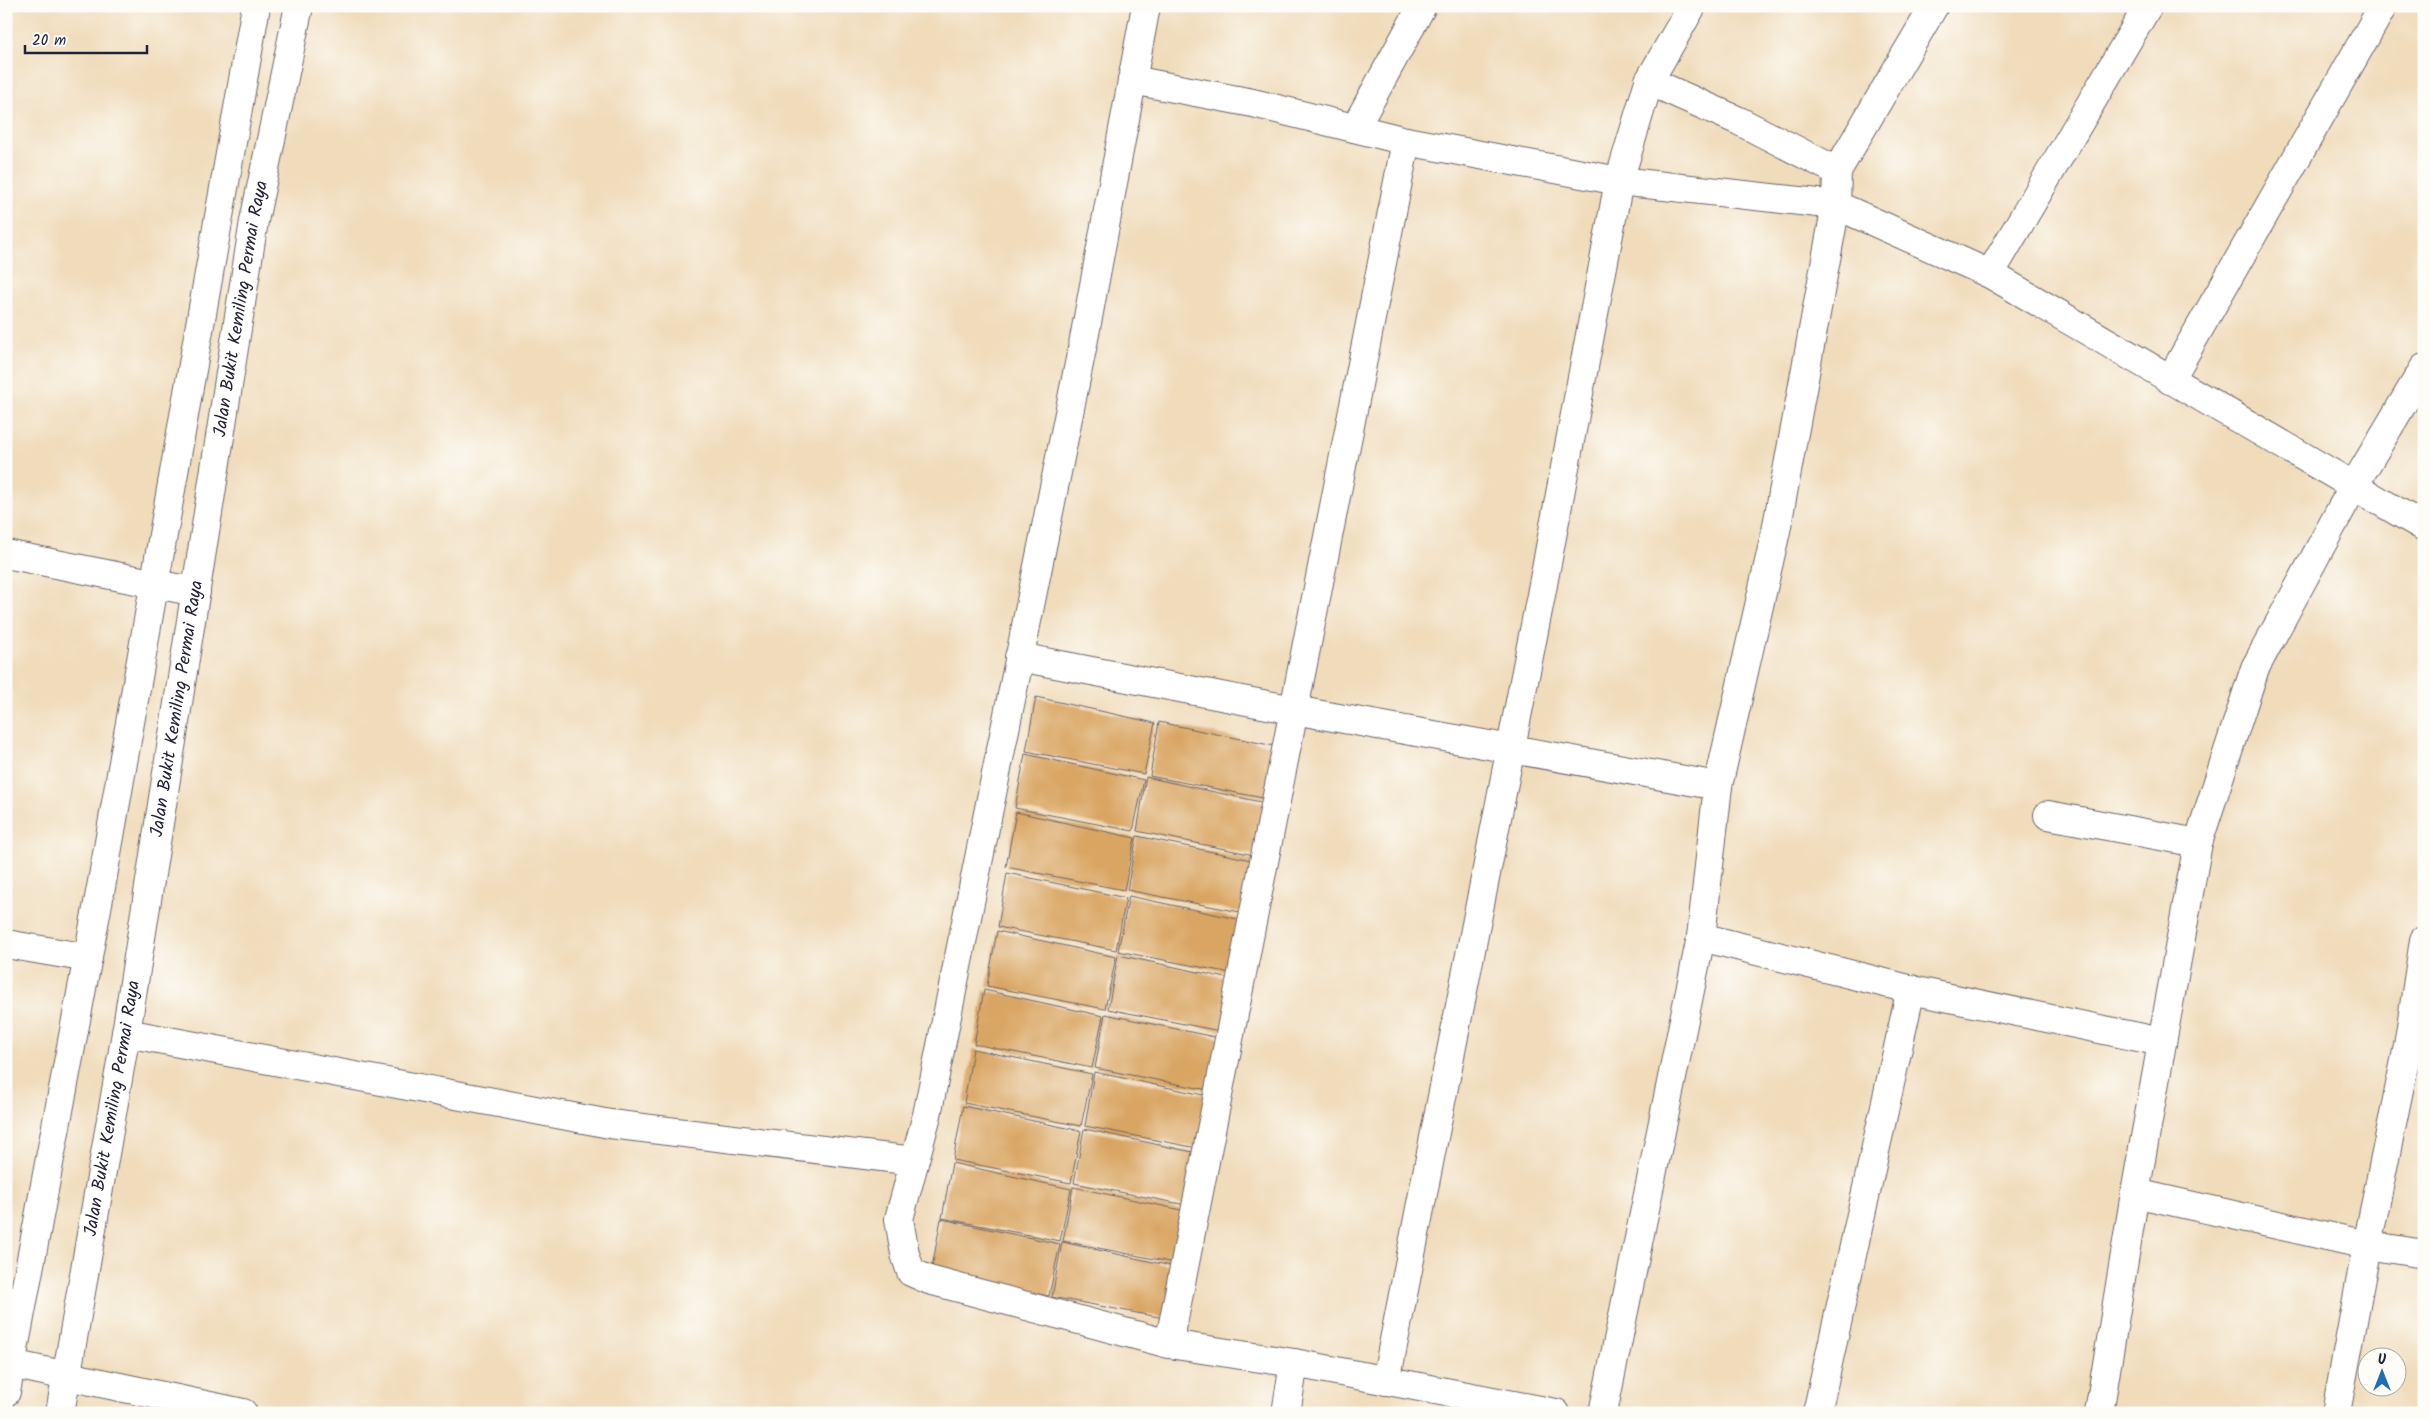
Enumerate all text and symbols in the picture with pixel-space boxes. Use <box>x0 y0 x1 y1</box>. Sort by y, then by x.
scale bar <box>25 22 148 54</box>
text: 20 m <box>32 29 66 53</box>
street label: Jalan Bukit Kemiling Permai Raya <box>206 178 277 439</box>
street label: Jalan Bukit Kemiling Permai Raya <box>143 578 212 839</box>
street label: Jalan Bukit Kemiling Permai Raya <box>76 978 149 1239</box>
north arrow <box>2358 1346 2408 1396</box>
text: U <box>2378 1349 2387 1371</box>

